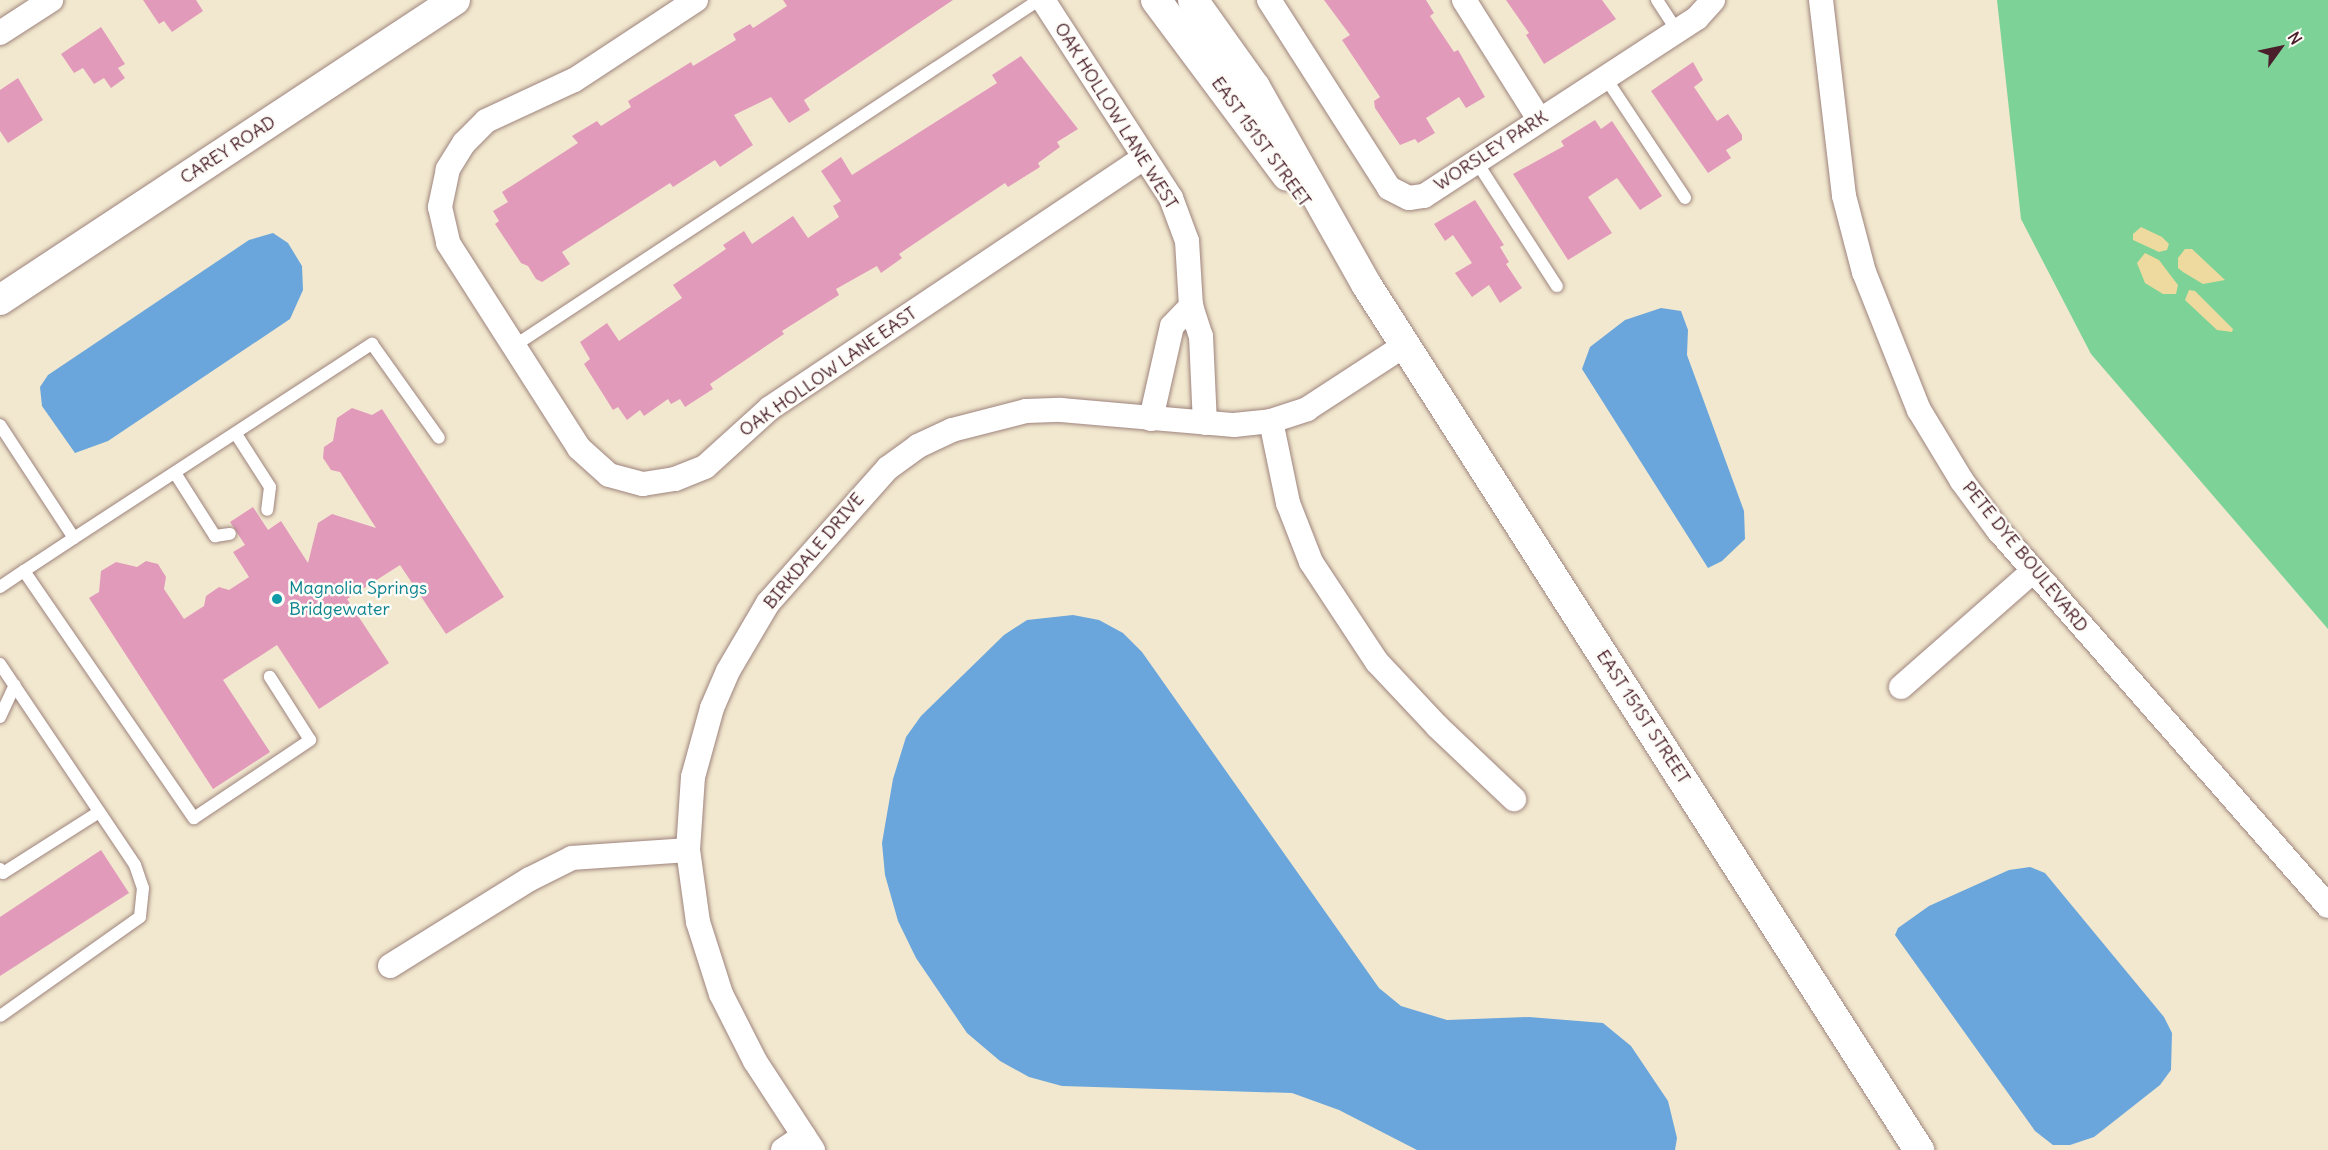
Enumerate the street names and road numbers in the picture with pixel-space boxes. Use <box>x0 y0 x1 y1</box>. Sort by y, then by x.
street label: OAK HOLLOW LANE WEST <box>1050 19 1182 213</box>
street label: EAST 151ST STREET <box>1207 73 1315 211</box>
street label: WORSLEY PARK <box>1430 106 1552 196</box>
street label: CAREY ROAD <box>176 111 280 189</box>
street label: OAK HOLLOW LANE EAST <box>735 303 921 441</box>
street label: PETE DYE BOULEVARD <box>1958 477 2092 637</box>
street label: BIRKDALE DRIVE <box>759 489 869 613</box>
street label: EAST 151ST STREET <box>1592 646 1694 788</box>

